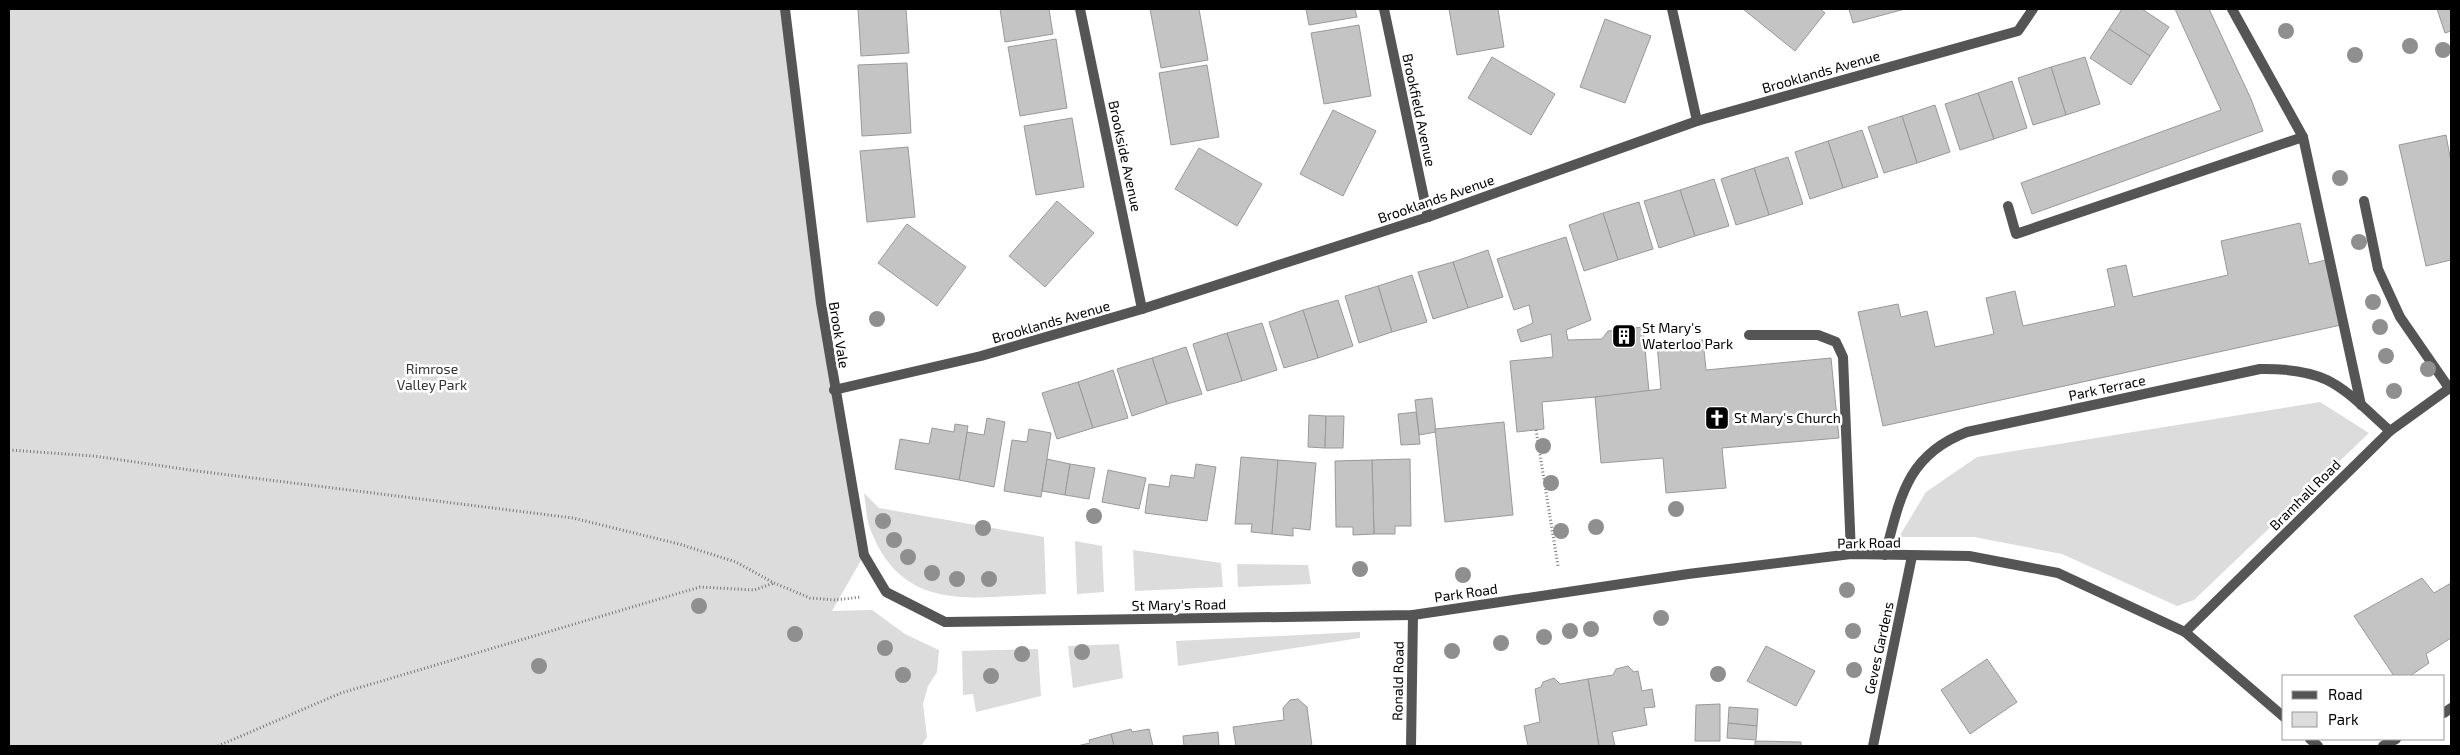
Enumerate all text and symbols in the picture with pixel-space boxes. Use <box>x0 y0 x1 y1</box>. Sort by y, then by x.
street label: Brooklands Avenue <box>1760 47 1882 96</box>
street label: Brookfield Avenue <box>1399 52 1440 168</box>
street label: Brookside Avenue <box>1105 99 1146 213</box>
street label: Brooklands Avenue <box>1375 171 1496 226</box>
street label: Brooklands Avenue <box>990 297 1112 346</box>
street label: Brook Vale <box>826 300 853 369</box>
place label: St Mary's Waterloo Park <box>1642 319 1733 352</box>
building icon: St Mary's Waterloo Park <box>1611 323 1637 349</box>
park label: Rimrose Valley Park <box>397 360 467 393</box>
street label: Park Terrace <box>2067 371 2147 404</box>
church icon: St Mary's Church <box>1704 405 1730 431</box>
place label: St Mary's Church <box>1734 409 1841 426</box>
street label: Bramhall Road <box>2266 456 2344 534</box>
street label: Park Road <box>1837 533 1901 552</box>
street label: Park Road <box>1433 580 1499 605</box>
street label: St Mary's Road <box>1132 595 1226 614</box>
street label: Geves Gardens <box>1860 600 1897 696</box>
street label: Ronald Road <box>1388 641 1407 721</box>
legend <box>2282 675 2445 740</box>
text: Road <box>2328 685 2363 703</box>
text: Park <box>2328 710 2359 728</box>

